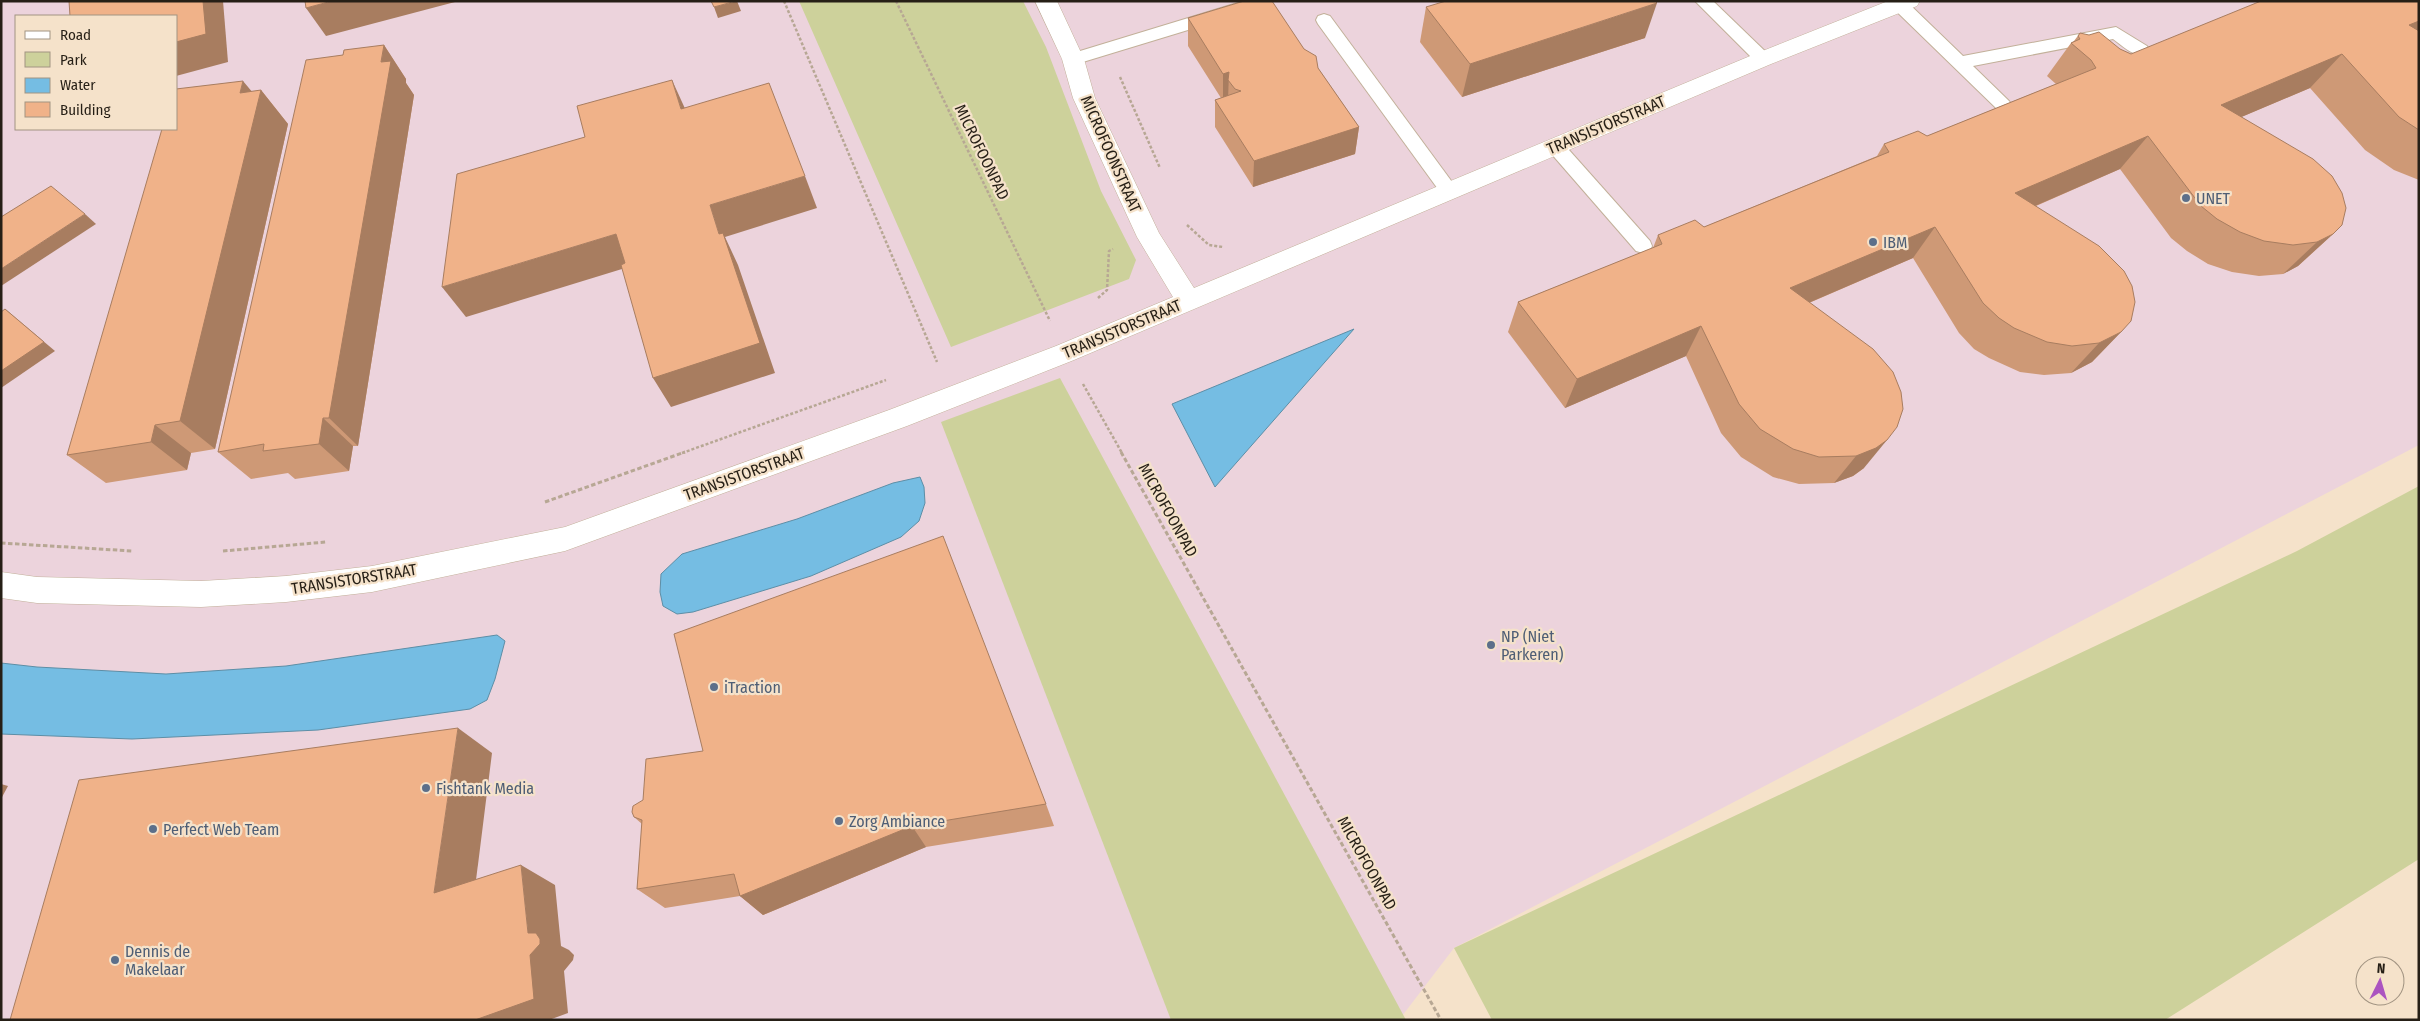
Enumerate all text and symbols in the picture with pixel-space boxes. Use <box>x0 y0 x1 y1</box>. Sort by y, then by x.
legend <box>15 15 178 130</box>
text: Road <box>60 26 91 44</box>
text: Park <box>60 51 87 69</box>
text: Water <box>60 76 96 94</box>
street label: TRANSISTORSTRAAT <box>1544 91 1669 158</box>
street label: MICROFOONSTRAAT <box>1077 93 1146 216</box>
text: Building <box>60 101 111 119</box>
street label: MICROFOONPAD <box>951 101 1013 203</box>
place label: UNET <box>2196 189 2231 208</box>
marker: UNET <box>2180 192 2192 204</box>
place label: IBM <box>1883 233 1907 252</box>
marker: IBM <box>1867 236 1879 248</box>
street label: TRANSISTORSTRAAT <box>1060 295 1185 362</box>
street label: TRANSISTORSTRAAT <box>681 443 807 505</box>
street label: MICROFOONPAD <box>1134 460 1202 560</box>
street label: TRANSISTORSTRAAT <box>290 560 419 598</box>
place label: NP (Niet Parkeren) <box>1501 627 1564 664</box>
marker: NP (Niet Parkeren) <box>1485 639 1497 651</box>
place label: iTraction <box>724 678 781 697</box>
marker: iTraction <box>708 681 720 693</box>
place label: Fishtank Media <box>436 779 534 798</box>
marker: Fishtank Media <box>420 782 432 794</box>
place label: Zorg Ambiance <box>849 812 945 831</box>
street label: MICROFOONPAD <box>1333 813 1401 913</box>
marker: Zorg Ambiance <box>833 815 845 827</box>
place label: Perfect Web Team <box>163 820 279 839</box>
marker: Perfect Web Team <box>147 823 159 835</box>
place label: Dennis de Makelaar <box>125 942 190 979</box>
marker: Dennis de Makelaar <box>109 954 121 966</box>
north arrow <box>2355 956 2405 1006</box>
text: N <box>2376 960 2386 977</box>

